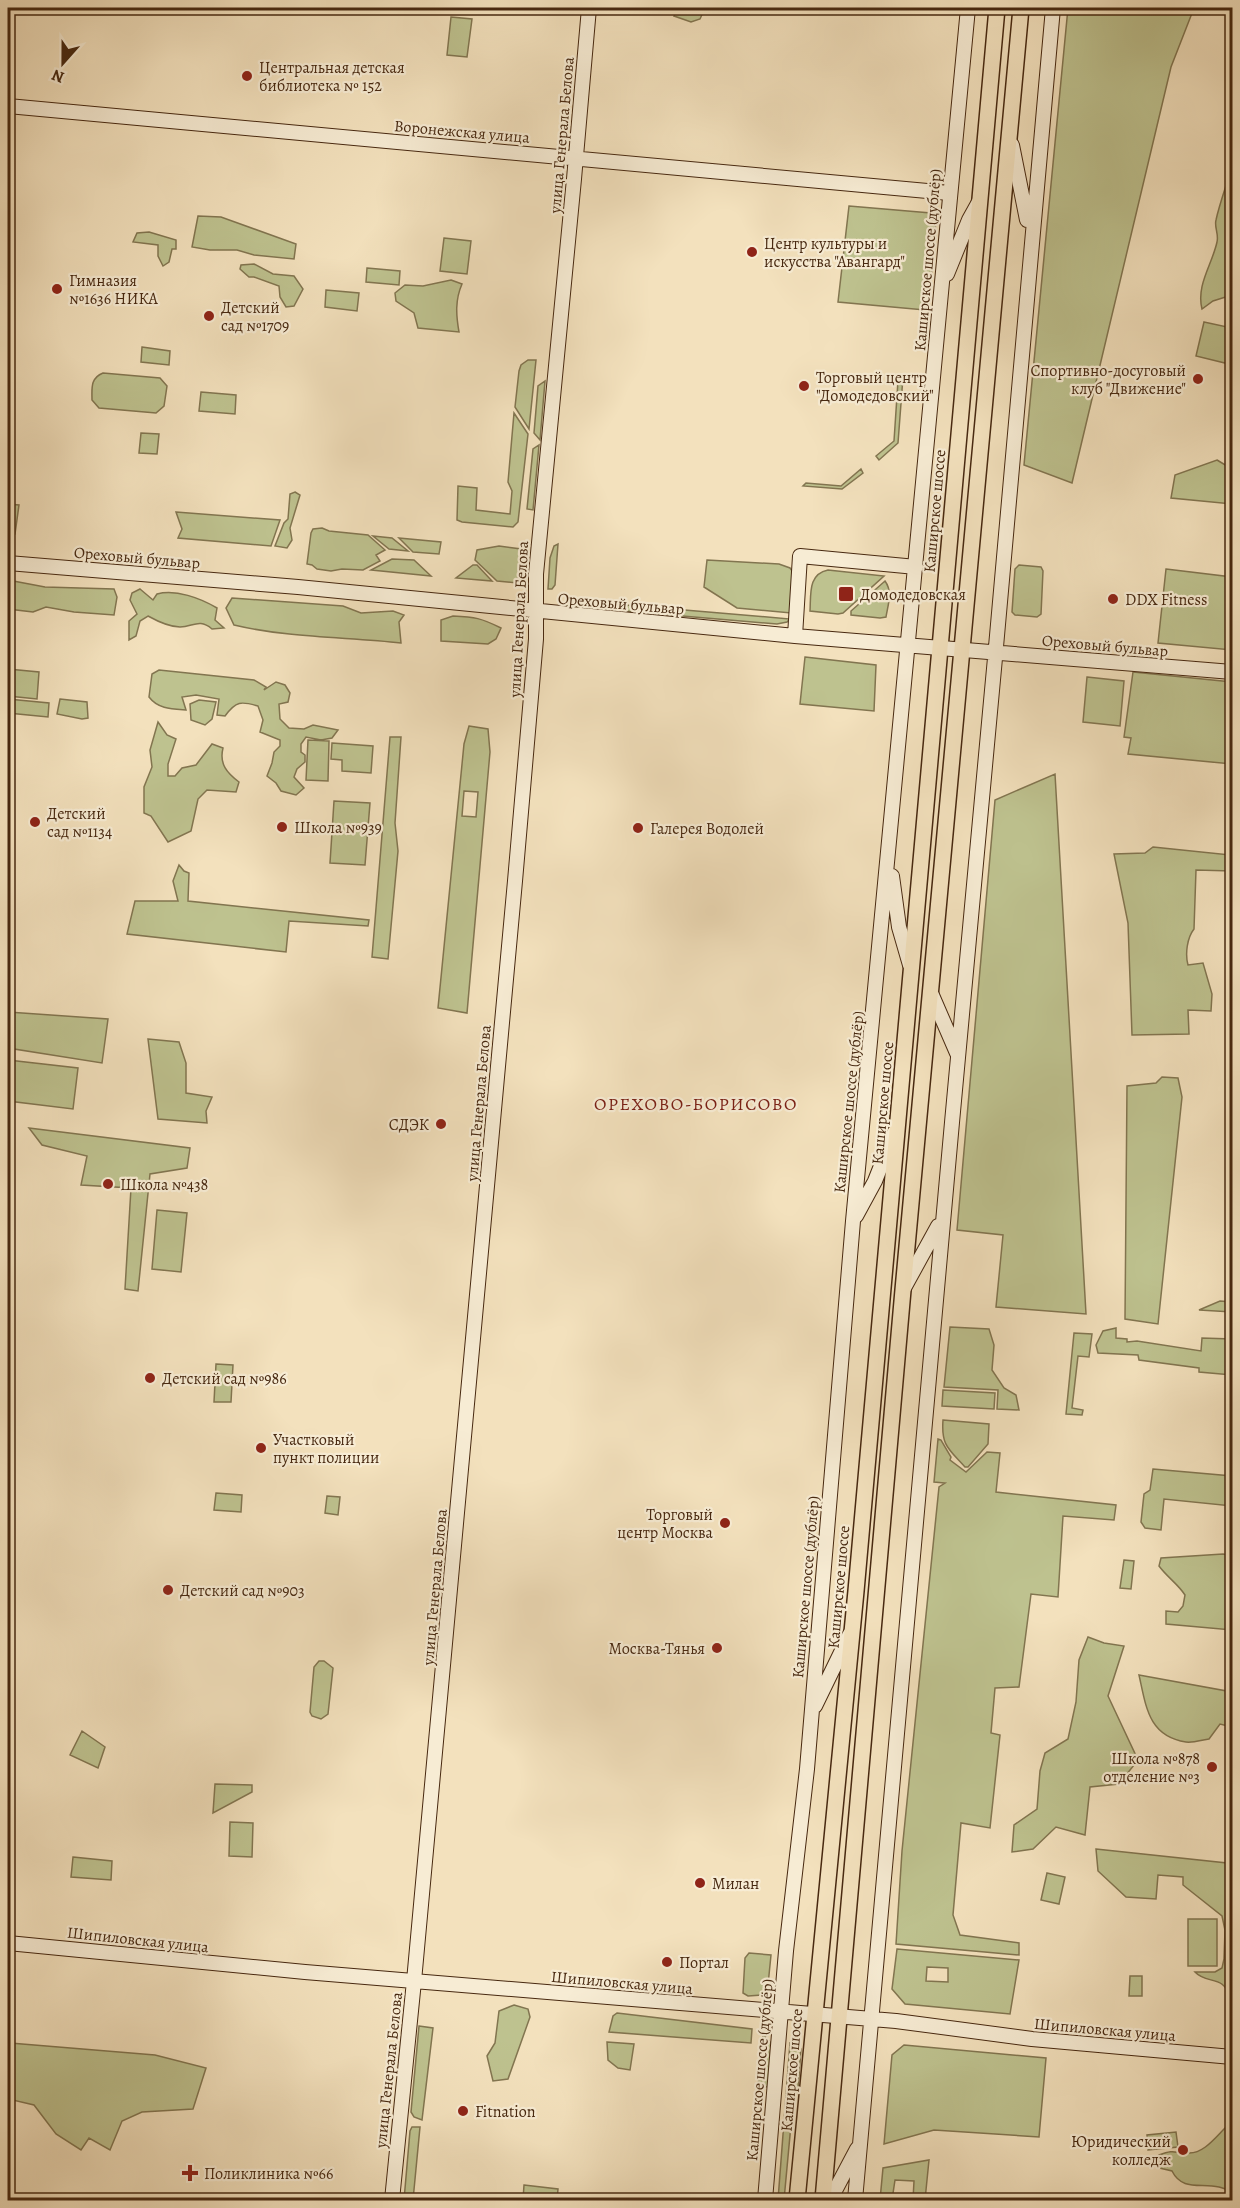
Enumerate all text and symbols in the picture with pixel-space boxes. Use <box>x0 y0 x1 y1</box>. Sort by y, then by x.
north arrow <box>33 33 93 93</box>
street label: улица Генерала Белова <box>544 55 580 215</box>
place label: Центральная детская библиотека № 152 <box>259 57 405 97</box>
text: N <box>48 64 67 88</box>
marker: Центральная детская библиотека № 152 <box>240 69 254 83</box>
street label: Воронежская улица <box>393 115 531 149</box>
street label: Каширское шоссе (дублёр) <box>909 168 947 352</box>
place label: Центр культуры и искусства "Авангард" <box>764 233 905 273</box>
marker: Центр культуры и искусства "Авангард" <box>745 245 759 259</box>
place label: Гимназия №1636 НИКА <box>69 270 158 310</box>
marker: Гимназия №1636 НИКА <box>50 282 64 296</box>
place label: Детский сад №1709 <box>221 297 289 337</box>
marker: Детский сад №1709 <box>202 309 216 323</box>
place label: Спортивно-досуговый клуб "Движение" <box>1031 360 1186 400</box>
place label: Торговый центр "Домодедовский" <box>816 367 934 407</box>
marker: Спортивно-досуговый клуб "Движение" <box>1191 372 1205 386</box>
marker: Торговый центр "Домодедовский" <box>797 379 811 393</box>
street label: Каширское шоссе <box>919 449 951 574</box>
street label: улица Генерала Белова <box>504 540 534 699</box>
street label: Ореховый бульвар <box>73 542 201 574</box>
place label: Домодедовская <box>860 584 966 606</box>
marker: Домодедовская <box>837 585 855 603</box>
street label: Ореховый бульвар <box>557 588 685 620</box>
place label: DDX Fitness <box>1125 589 1207 611</box>
marker: DDX Fitness <box>1106 592 1120 606</box>
street label: Ореховый бульвар <box>1041 630 1169 662</box>
place label: Детский сад №1134 <box>47 803 112 843</box>
marker: Детский сад №1134 <box>28 815 42 829</box>
place label: Школа №939 <box>294 817 382 839</box>
place label: Галерея Водолей <box>650 818 764 840</box>
marker: Школа №939 <box>275 820 289 834</box>
marker: Галерея Водолей <box>631 821 645 835</box>
street label: Каширское шоссе (дублёр) <box>829 1010 869 1194</box>
street label: улица Генерала Белова <box>461 1023 497 1183</box>
street label: Каширское шоссе <box>867 1041 899 1166</box>
district label: ОРЕХОВО-БОРИСОВО <box>594 1092 798 1116</box>
place label: СДЭК <box>389 1114 430 1136</box>
marker: СДЭК <box>434 1117 448 1131</box>
place label: Школа №438 <box>120 1174 208 1196</box>
marker: Школа №438 <box>101 1177 115 1191</box>
place label: Детский сад №986 <box>162 1368 287 1390</box>
marker: Детский сад №986 <box>143 1371 157 1385</box>
place label: Участковый пункт полиции <box>273 1429 379 1469</box>
marker: Участковый пункт полиции <box>254 1441 268 1455</box>
street label: Каширское шоссе (дублёр) <box>787 1495 825 1679</box>
place label: Торговый центр Москва <box>617 1504 714 1544</box>
street label: улица Генерала Белова <box>417 1507 453 1667</box>
marker: Торговый центр Москва <box>718 1516 732 1530</box>
street label: Каширское шоссе <box>823 1525 855 1650</box>
place label: Детский сад №903 <box>180 1580 305 1602</box>
marker: Детский сад №903 <box>161 1583 175 1597</box>
place label: Москва-Тянья <box>608 1638 705 1660</box>
marker: Москва-Тянья <box>710 1641 724 1655</box>
place label: Школа №878 отделение №3 <box>1103 1748 1200 1788</box>
marker: Школа №878 отделение №3 <box>1205 1760 1219 1774</box>
place label: Милан <box>712 1873 759 1895</box>
marker: Милан <box>693 1876 707 1890</box>
street label: Шипиловская улица <box>66 1922 210 1958</box>
place label: Портал <box>679 1952 729 1974</box>
marker: Портал <box>660 1955 674 1969</box>
street label: Шипиловская улица <box>550 1966 694 2000</box>
street label: Каширское шоссе (дублёр) <box>741 1978 779 2162</box>
street label: улица Генерала Белова <box>370 1990 408 2150</box>
street label: Каширское шоссе <box>776 2008 808 2133</box>
street label: Шипиловская улица <box>1033 2013 1177 2047</box>
place label: Fitnation <box>475 2101 536 2123</box>
marker: Fitnation <box>456 2104 470 2118</box>
place label: Юридический колледж <box>1071 2131 1171 2171</box>
marker: Юридический колледж <box>1176 2143 1190 2157</box>
place label: Поликлиника №66 <box>204 2163 333 2185</box>
marker: Поликлиника №66 <box>181 2164 199 2182</box>

